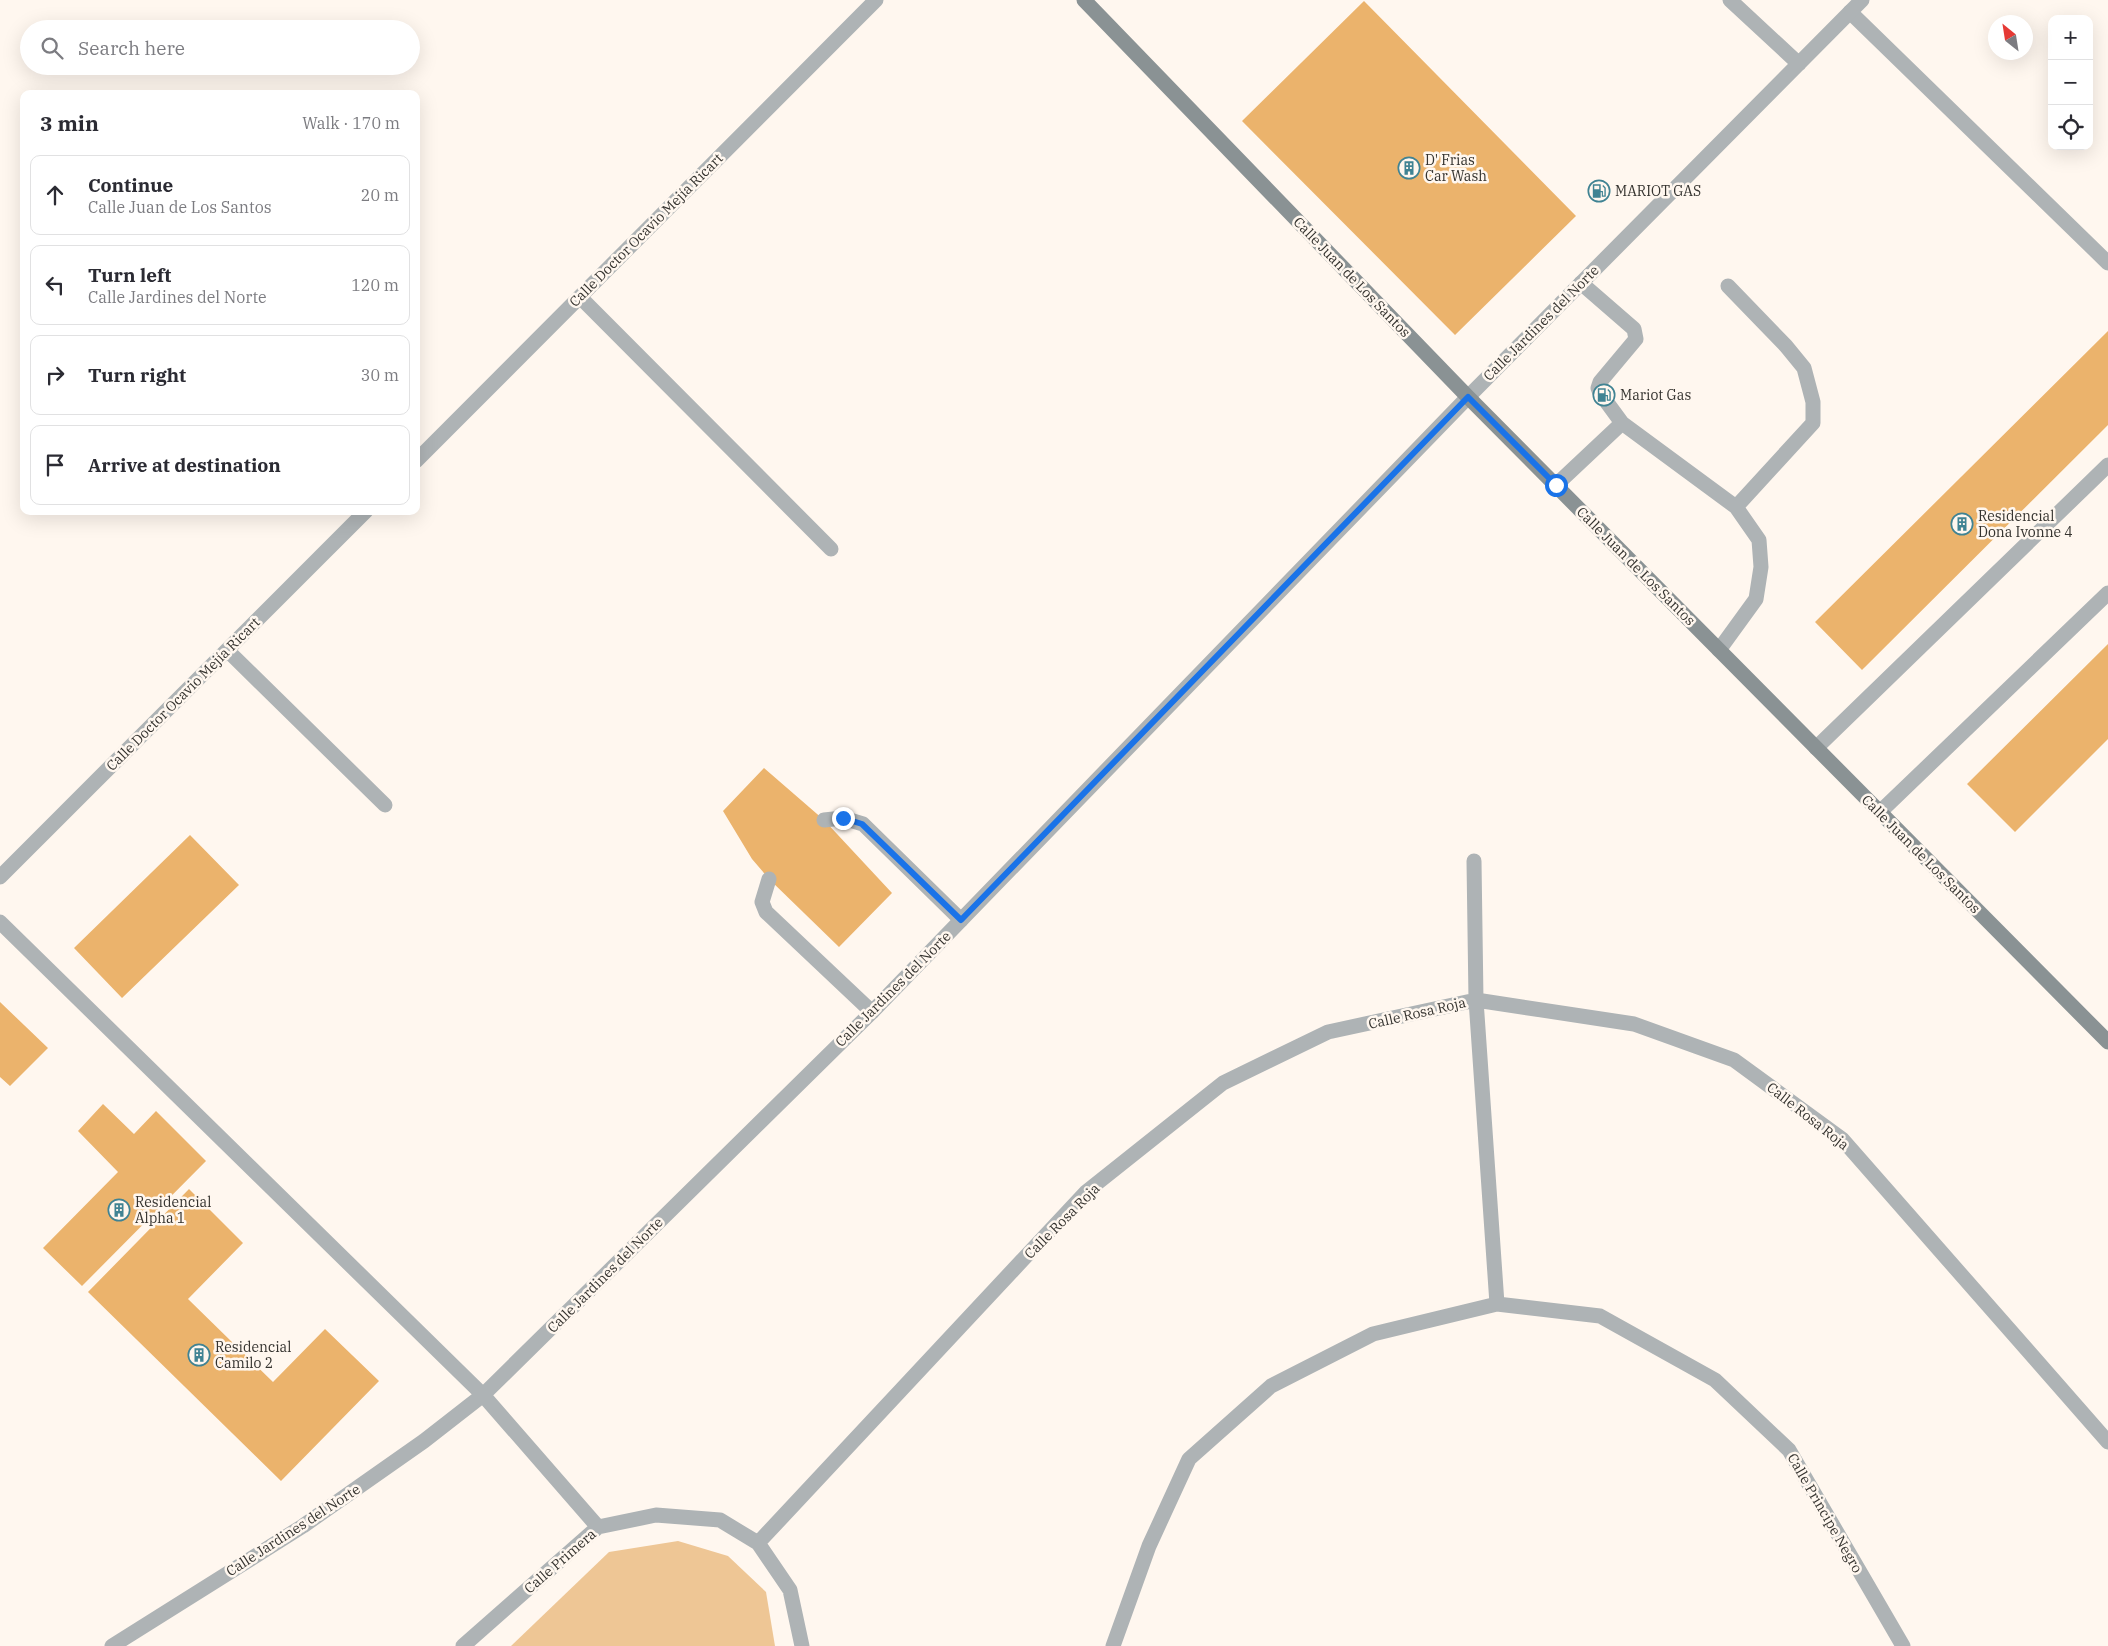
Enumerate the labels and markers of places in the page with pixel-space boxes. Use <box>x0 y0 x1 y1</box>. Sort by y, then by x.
place label: D' Frias Car Wash <box>1425 151 1487 185</box>
building icon: D' Frias Car Wash <box>1397 156 1421 180</box>
fuel station icon: MARIOT GAS <box>1587 179 1611 203</box>
place label: MARIOT GAS <box>1615 182 1701 200</box>
fuel station icon: Mariot Gas <box>1592 383 1616 407</box>
place label: Mariot Gas <box>1620 386 1691 404</box>
place label: Residencial Dona Ivonne 4 <box>1978 507 2073 541</box>
building icon: Residencial Dona Ivonne 4 <box>1950 512 1974 536</box>
place label: Residencial Alpha 1 <box>135 1193 211 1227</box>
building icon: Residencial Alpha 1 <box>107 1198 131 1222</box>
place label: Residencial Camilo 2 <box>215 1338 291 1372</box>
building icon: Residencial Camilo 2 <box>187 1343 211 1367</box>

